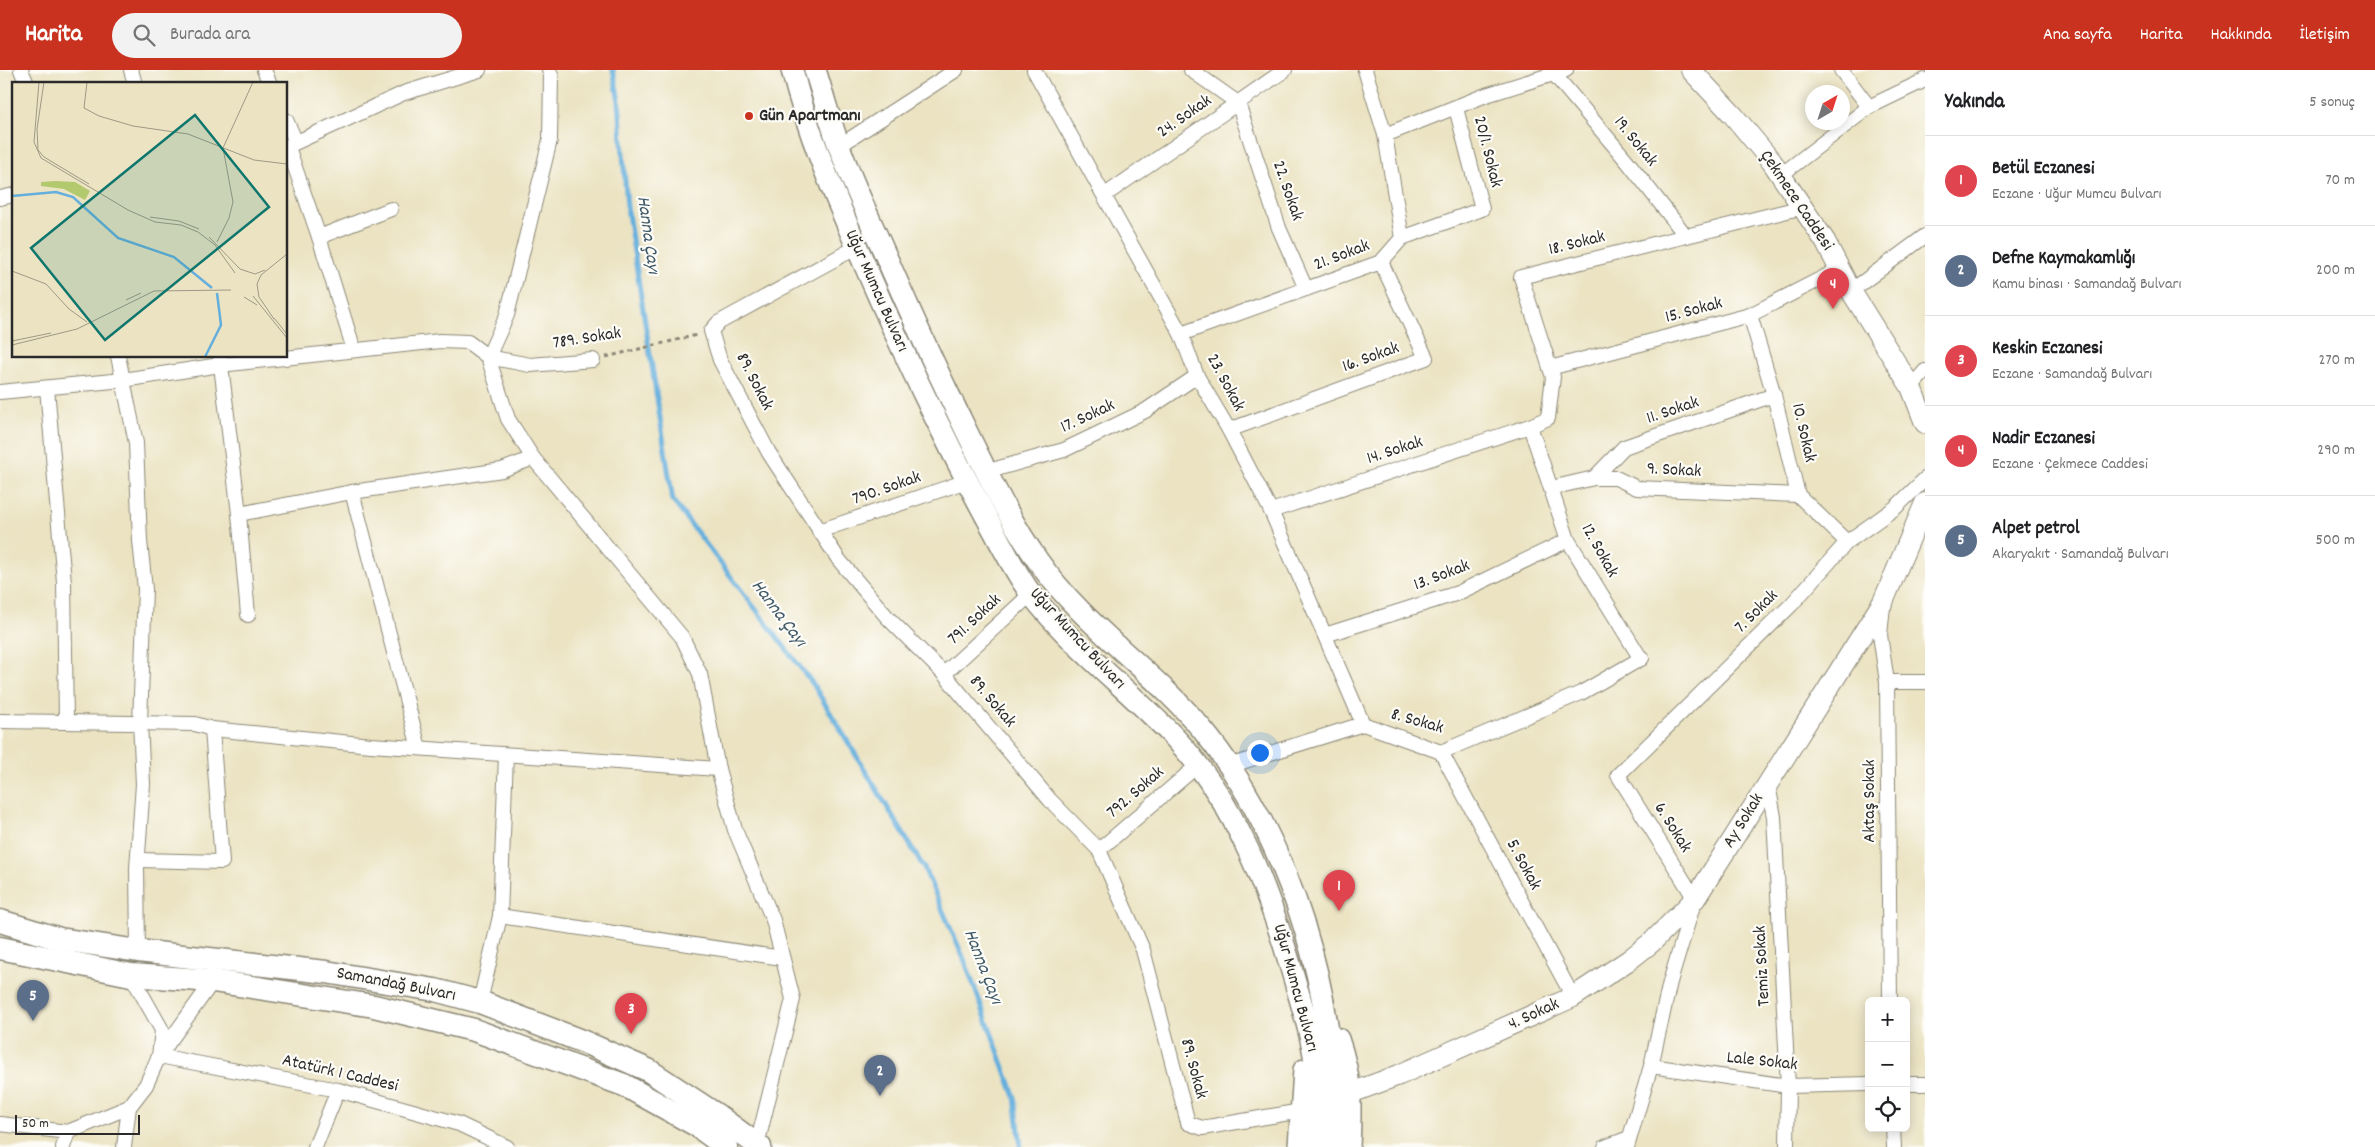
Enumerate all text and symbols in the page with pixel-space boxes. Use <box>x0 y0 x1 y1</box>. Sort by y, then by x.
search box <box>112 13 462 58</box>
text: Harita <box>25 18 82 52</box>
icon: search <box>130 21 158 49</box>
text: Burada ara <box>170 22 250 49</box>
text: Ana sayfa <box>2043 23 2112 48</box>
text: Harita <box>2140 23 2182 48</box>
text: Hakkında <box>2210 23 2271 48</box>
text: İletişim <box>2299 23 2350 48</box>
inset map <box>12 82 288 358</box>
north arrow <box>1805 85 1850 130</box>
text: Yakında <box>1945 88 2004 118</box>
street label: 24. Sokak <box>1153 89 1217 145</box>
text: 5 sonuç <box>2309 91 2355 114</box>
place label: Gün Apartmanı <box>759 104 861 129</box>
marker: Gün Apartmanı <box>743 110 755 122</box>
street label: 19. Sokak <box>1607 111 1663 173</box>
street label: 20/1. Sokak <box>1466 114 1508 190</box>
street label: Çekmece Caddesi <box>1753 146 1839 256</box>
text: Betül Eczanesi <box>1992 156 2094 183</box>
street label: 22. Sokak <box>1265 158 1309 224</box>
text: 1 <box>1959 169 1963 192</box>
text: 70 m <box>2325 169 2355 192</box>
text: Eczane · Uğur Mumcu Bulvarı <box>1992 183 2162 206</box>
water label: Hanna Çayı <box>628 194 666 277</box>
street label: 18. Sokak <box>1546 225 1608 263</box>
street label: Uğur Mumcu Bulvarı <box>838 226 914 356</box>
street label: 21. Sokak <box>1310 234 1374 278</box>
text: Defne Kaymakamlığı <box>1992 246 2135 273</box>
text: 2 <box>1958 259 1965 282</box>
text: 200 m <box>2316 259 2355 282</box>
pin: 4 <box>1817 268 1849 309</box>
text: Kamu binası · Samandağ Bulvarı <box>1992 273 2181 296</box>
street label: 15. Sokak <box>1662 291 1726 331</box>
street label: 789. Sokak <box>551 321 623 357</box>
street label: 16. Sokak <box>1339 336 1403 380</box>
text: Keskin Eczanesi <box>1992 336 2103 363</box>
street label: 89. Sokak <box>729 349 779 415</box>
text: 3 <box>1957 349 1965 372</box>
text: 270 m <box>2319 349 2355 372</box>
street label: 23. Sokak <box>1199 350 1251 416</box>
text: Eczane · Samandağ Bulvarı <box>1992 363 2152 386</box>
street label: 11. Sokak <box>1643 390 1703 432</box>
street label: 17. Sokak <box>1057 394 1119 440</box>
street label: 10. Sokak <box>1784 401 1822 465</box>
text: Nadir Eczanesi <box>1992 426 2095 453</box>
street label: 14. Sokak <box>1364 430 1426 472</box>
text: 4 <box>1958 439 1964 462</box>
text: 290 m <box>2317 439 2355 462</box>
text: Eczane · Çekmece Caddesi <box>1992 453 2148 476</box>
street label: 9. Sokak <box>1646 457 1702 485</box>
street label: 790. Sokak <box>849 466 925 512</box>
text: Alpet petrol <box>1992 516 2080 543</box>
street label: 12. Sokak <box>1574 520 1624 582</box>
text: 5 <box>1957 529 1965 552</box>
text: 500 m <box>2315 529 2355 552</box>
text: Akaryakıt · Samandağ Bulvarı <box>1992 543 2169 566</box>
street label: 13. Sokak <box>1410 554 1474 598</box>
water label: Hanna Çayı <box>744 575 813 655</box>
street label: Uğur Mumcu Bulvarı <box>1023 582 1131 696</box>
street label: 7. Sokak <box>1729 584 1785 640</box>
street label: 791. Sokak <box>943 589 1007 651</box>
street label: 89. Sokak <box>963 670 1021 734</box>
street label: 8. Sokak <box>1388 703 1446 741</box>
your location <box>1247 740 1273 766</box>
street label: Aktaş Sokak <box>1858 759 1883 843</box>
street label: 792. Sokak <box>1102 761 1170 825</box>
street label: Ay Sokak <box>1717 789 1771 853</box>
street label: 6. Sokak <box>1647 798 1697 858</box>
street label: 5. Sokak <box>1499 835 1547 895</box>
pin: 1 <box>1323 870 1355 911</box>
street label: Uğur Mumcu Bulvarı <box>1266 921 1324 1055</box>
street label: Temiz Sokak <box>1748 925 1778 1007</box>
water label: Hanna Çayı <box>955 926 1009 1010</box>
street label: Samandağ Bulvarı <box>334 961 458 1009</box>
pin: 5 <box>17 980 49 1021</box>
street label: 4. Sokak <box>1504 992 1564 1038</box>
pin: 3 <box>615 993 647 1034</box>
map controls <box>1865 997 1910 1132</box>
button: + <box>1865 997 1910 1042</box>
street label: 89. Sokak <box>1173 1036 1213 1102</box>
button: − <box>1865 1042 1910 1087</box>
street label: Lale Sokak <box>1725 1046 1799 1078</box>
street label: Atatürk 1 Caddesi <box>279 1048 401 1100</box>
pin: 2 <box>864 1055 896 1096</box>
button: locate <box>1865 1087 1910 1132</box>
scale bar <box>15 1112 140 1135</box>
text: 50 m <box>22 1114 49 1134</box>

